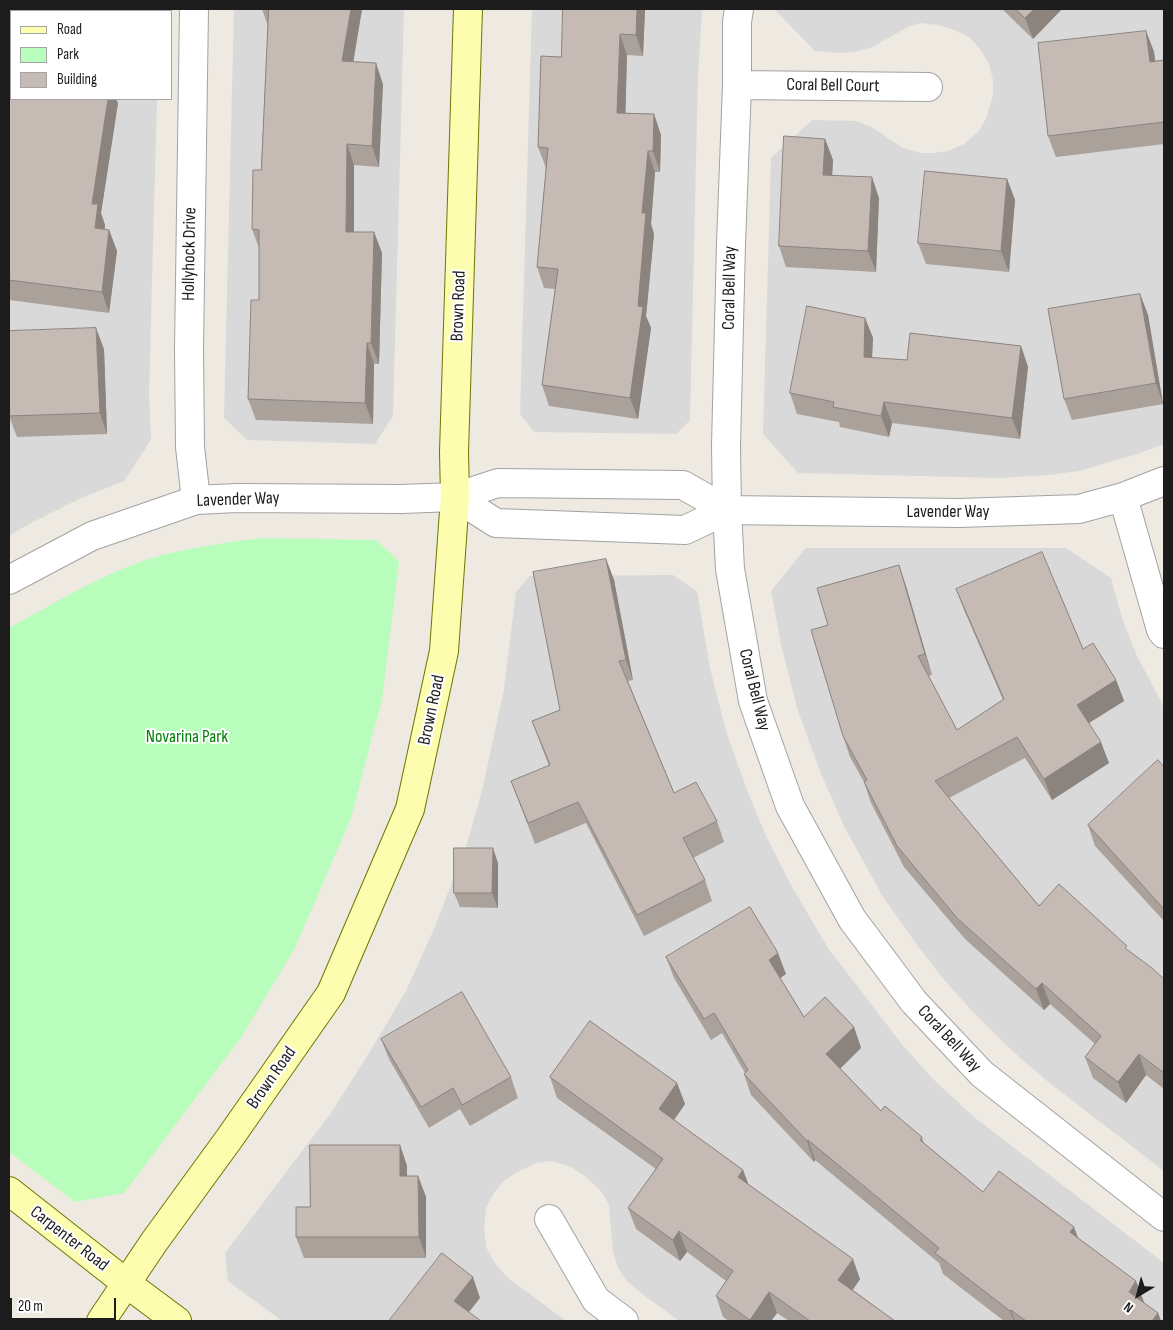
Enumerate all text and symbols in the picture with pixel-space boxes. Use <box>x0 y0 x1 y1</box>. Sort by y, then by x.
legend <box>10 10 172 100</box>
text: Road <box>57 20 82 39</box>
text: Park <box>57 45 79 64</box>
text: Building <box>57 70 97 89</box>
street label: Coral Bell Court <box>786 74 880 98</box>
street label: Hollyhock Drive <box>178 207 202 301</box>
street label: Coral Bell Way <box>718 246 742 330</box>
street label: Brown Road <box>447 270 471 342</box>
street label: Lavender Way <box>196 488 280 512</box>
street label: Lavender Way <box>907 501 989 523</box>
street label: Coral Bell Way <box>733 647 775 733</box>
street label: Brown Road <box>414 673 450 747</box>
park label: Novarina Park <box>146 726 228 748</box>
street label: Coral Bell Way <box>913 1001 985 1077</box>
street label: Brown Road <box>243 1043 301 1113</box>
street label: Carpenter Road <box>25 1202 113 1276</box>
north arrow <box>1113 1270 1163 1320</box>
scale bar <box>12 1288 119 1320</box>
text: 20 m <box>18 1297 43 1316</box>
text: N <box>1121 1298 1137 1316</box>

